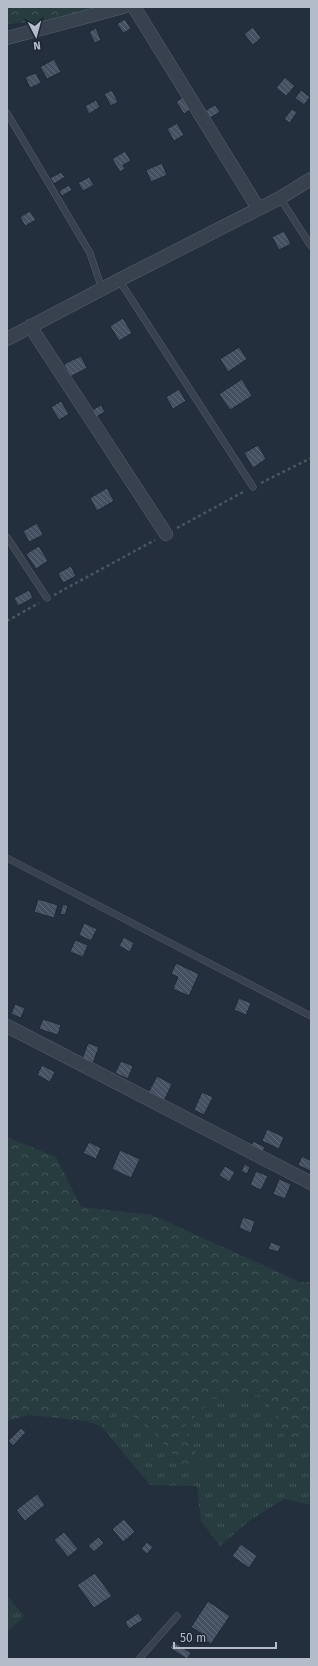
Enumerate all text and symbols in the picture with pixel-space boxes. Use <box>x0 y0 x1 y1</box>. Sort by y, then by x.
north arrow <box>16 16 56 56</box>
text: N <box>33 39 41 52</box>
scale bar <box>174 1624 276 1650</box>
text: 50 m <box>180 1631 206 1645</box>

